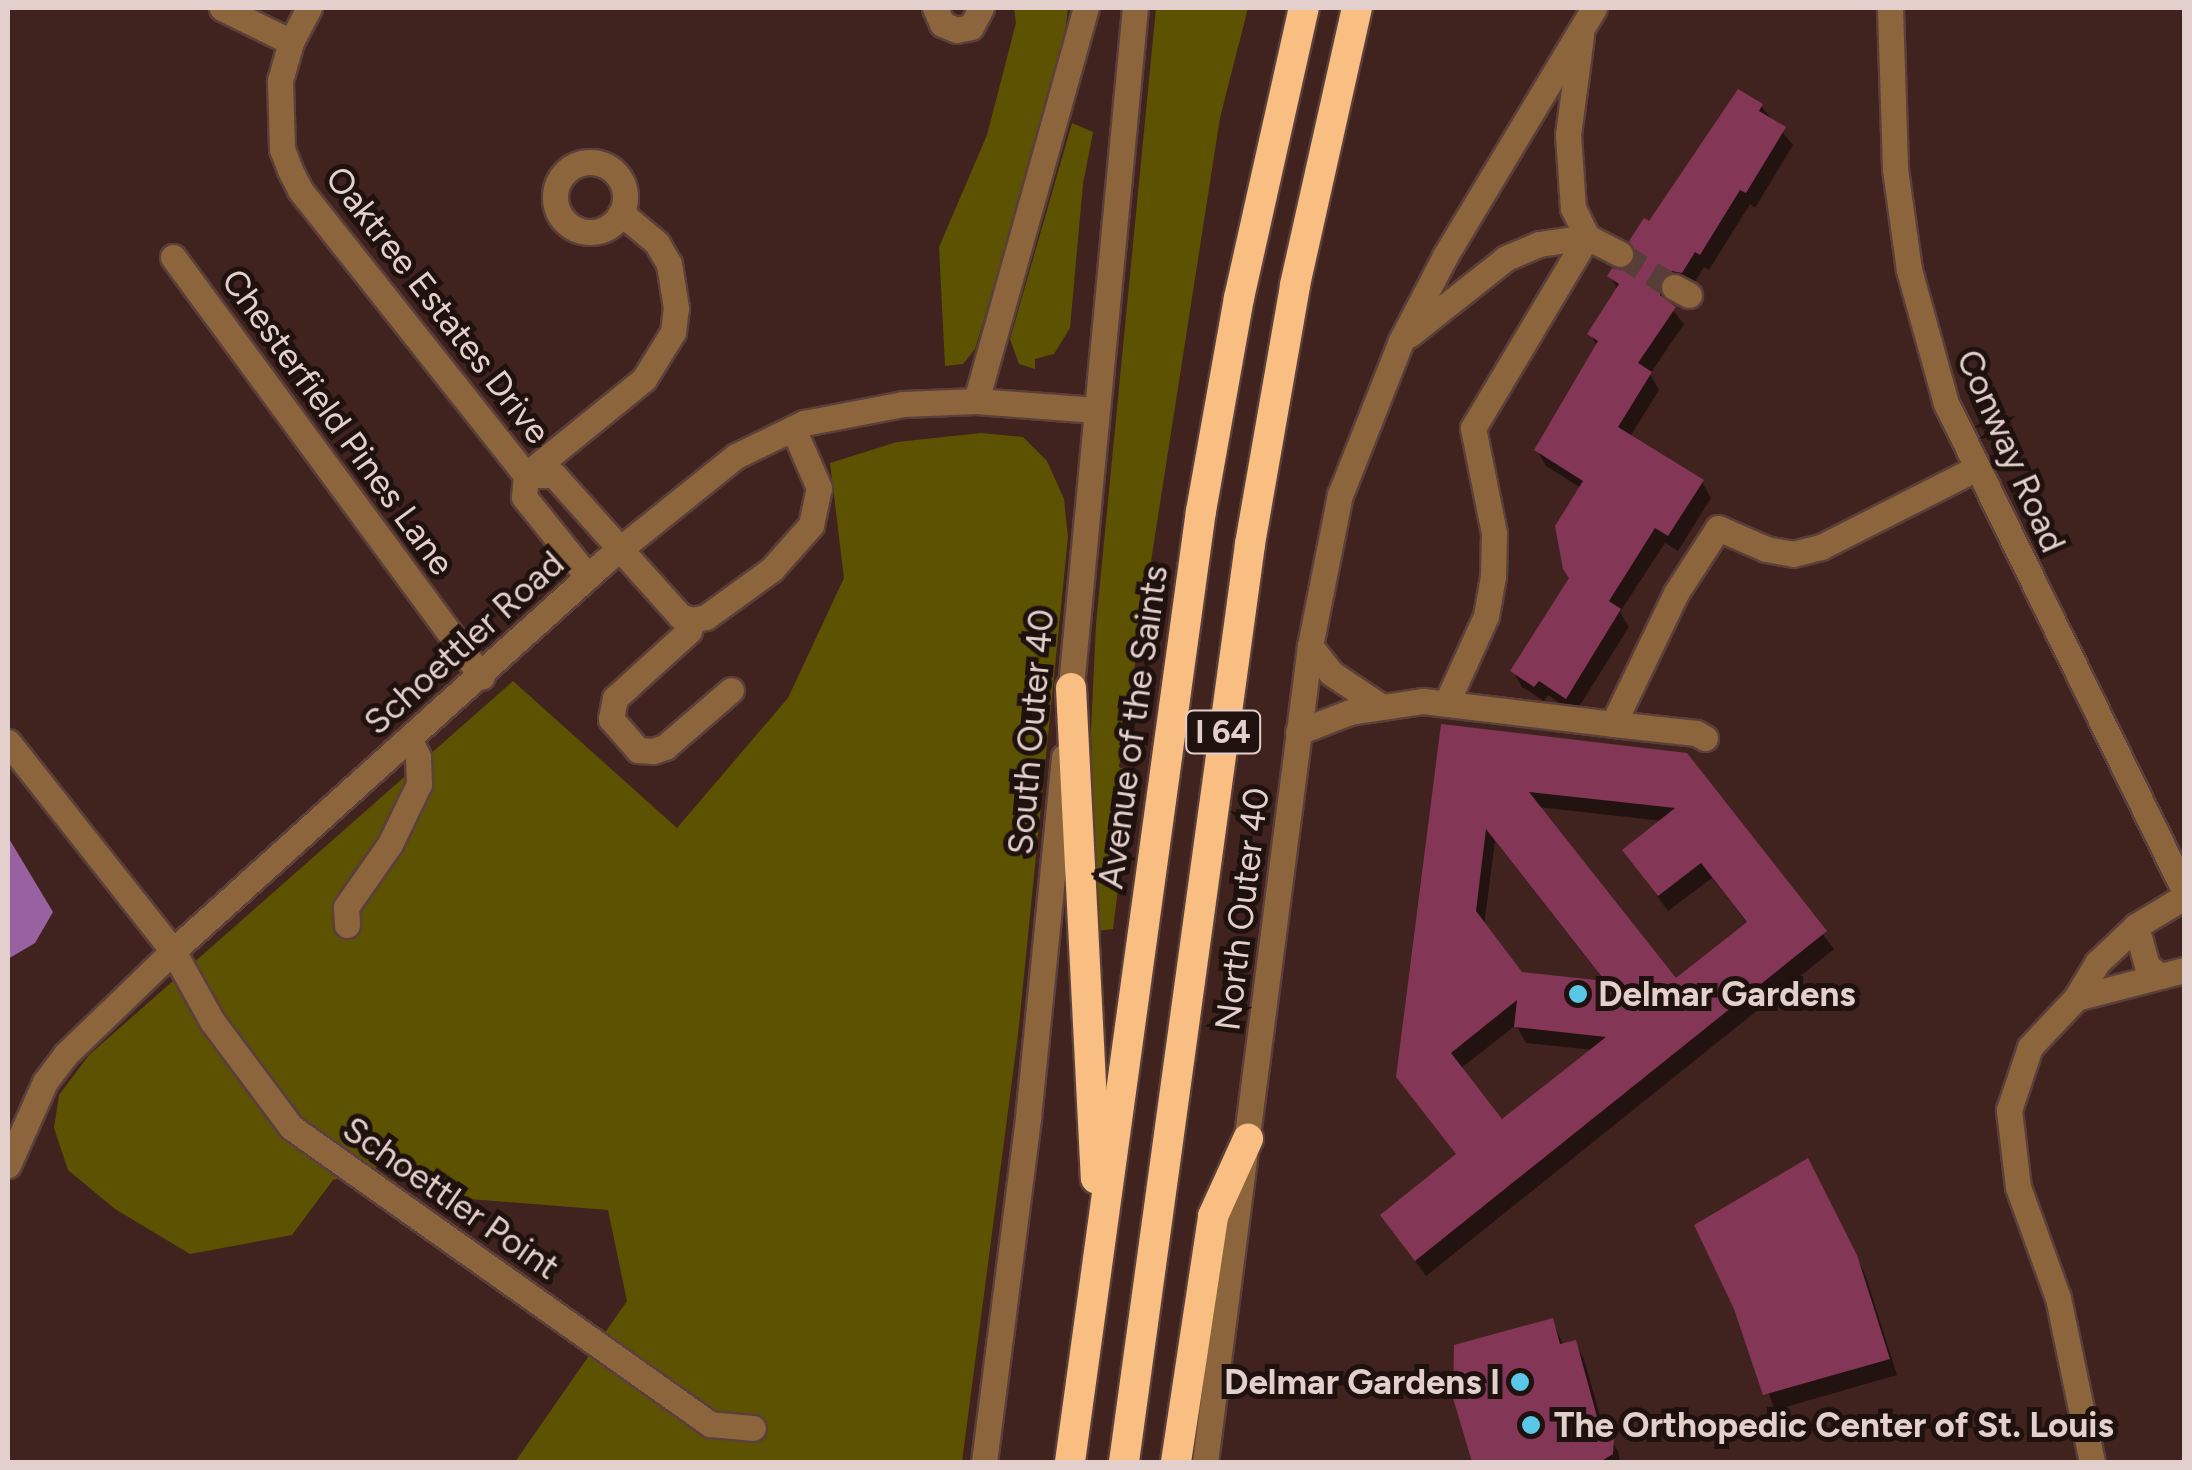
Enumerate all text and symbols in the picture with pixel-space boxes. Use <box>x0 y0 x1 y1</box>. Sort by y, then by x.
street label: Oaktree Estates Drive <box>317 158 559 452</box>
street label: Chesterfield Pines Lane <box>213 261 463 583</box>
street label: Conway Road <box>1948 343 2074 559</box>
street label: Schoettler Road <box>356 543 572 743</box>
street label: Avenue of the Saints <box>1090 563 1176 891</box>
street label: South Outer 40 <box>999 607 1063 857</box>
road number: I 64 <box>1183 705 1263 759</box>
street label: North Outer 40 <box>1206 785 1278 1033</box>
place label: Delmar Gardens <box>1598 973 1856 1015</box>
marker: Delmar Gardens <box>1567 983 1589 1005</box>
street label: Schoettler Point <box>335 1108 567 1288</box>
place label: Delmar Gardens I <box>1224 1361 1500 1403</box>
marker: Delmar Gardens I <box>1509 1371 1531 1393</box>
place label: The Orthopedic Center of St. Louis <box>1554 1404 2114 1446</box>
marker: The Orthopedic Center of St. Louis <box>1518 1412 1544 1438</box>

